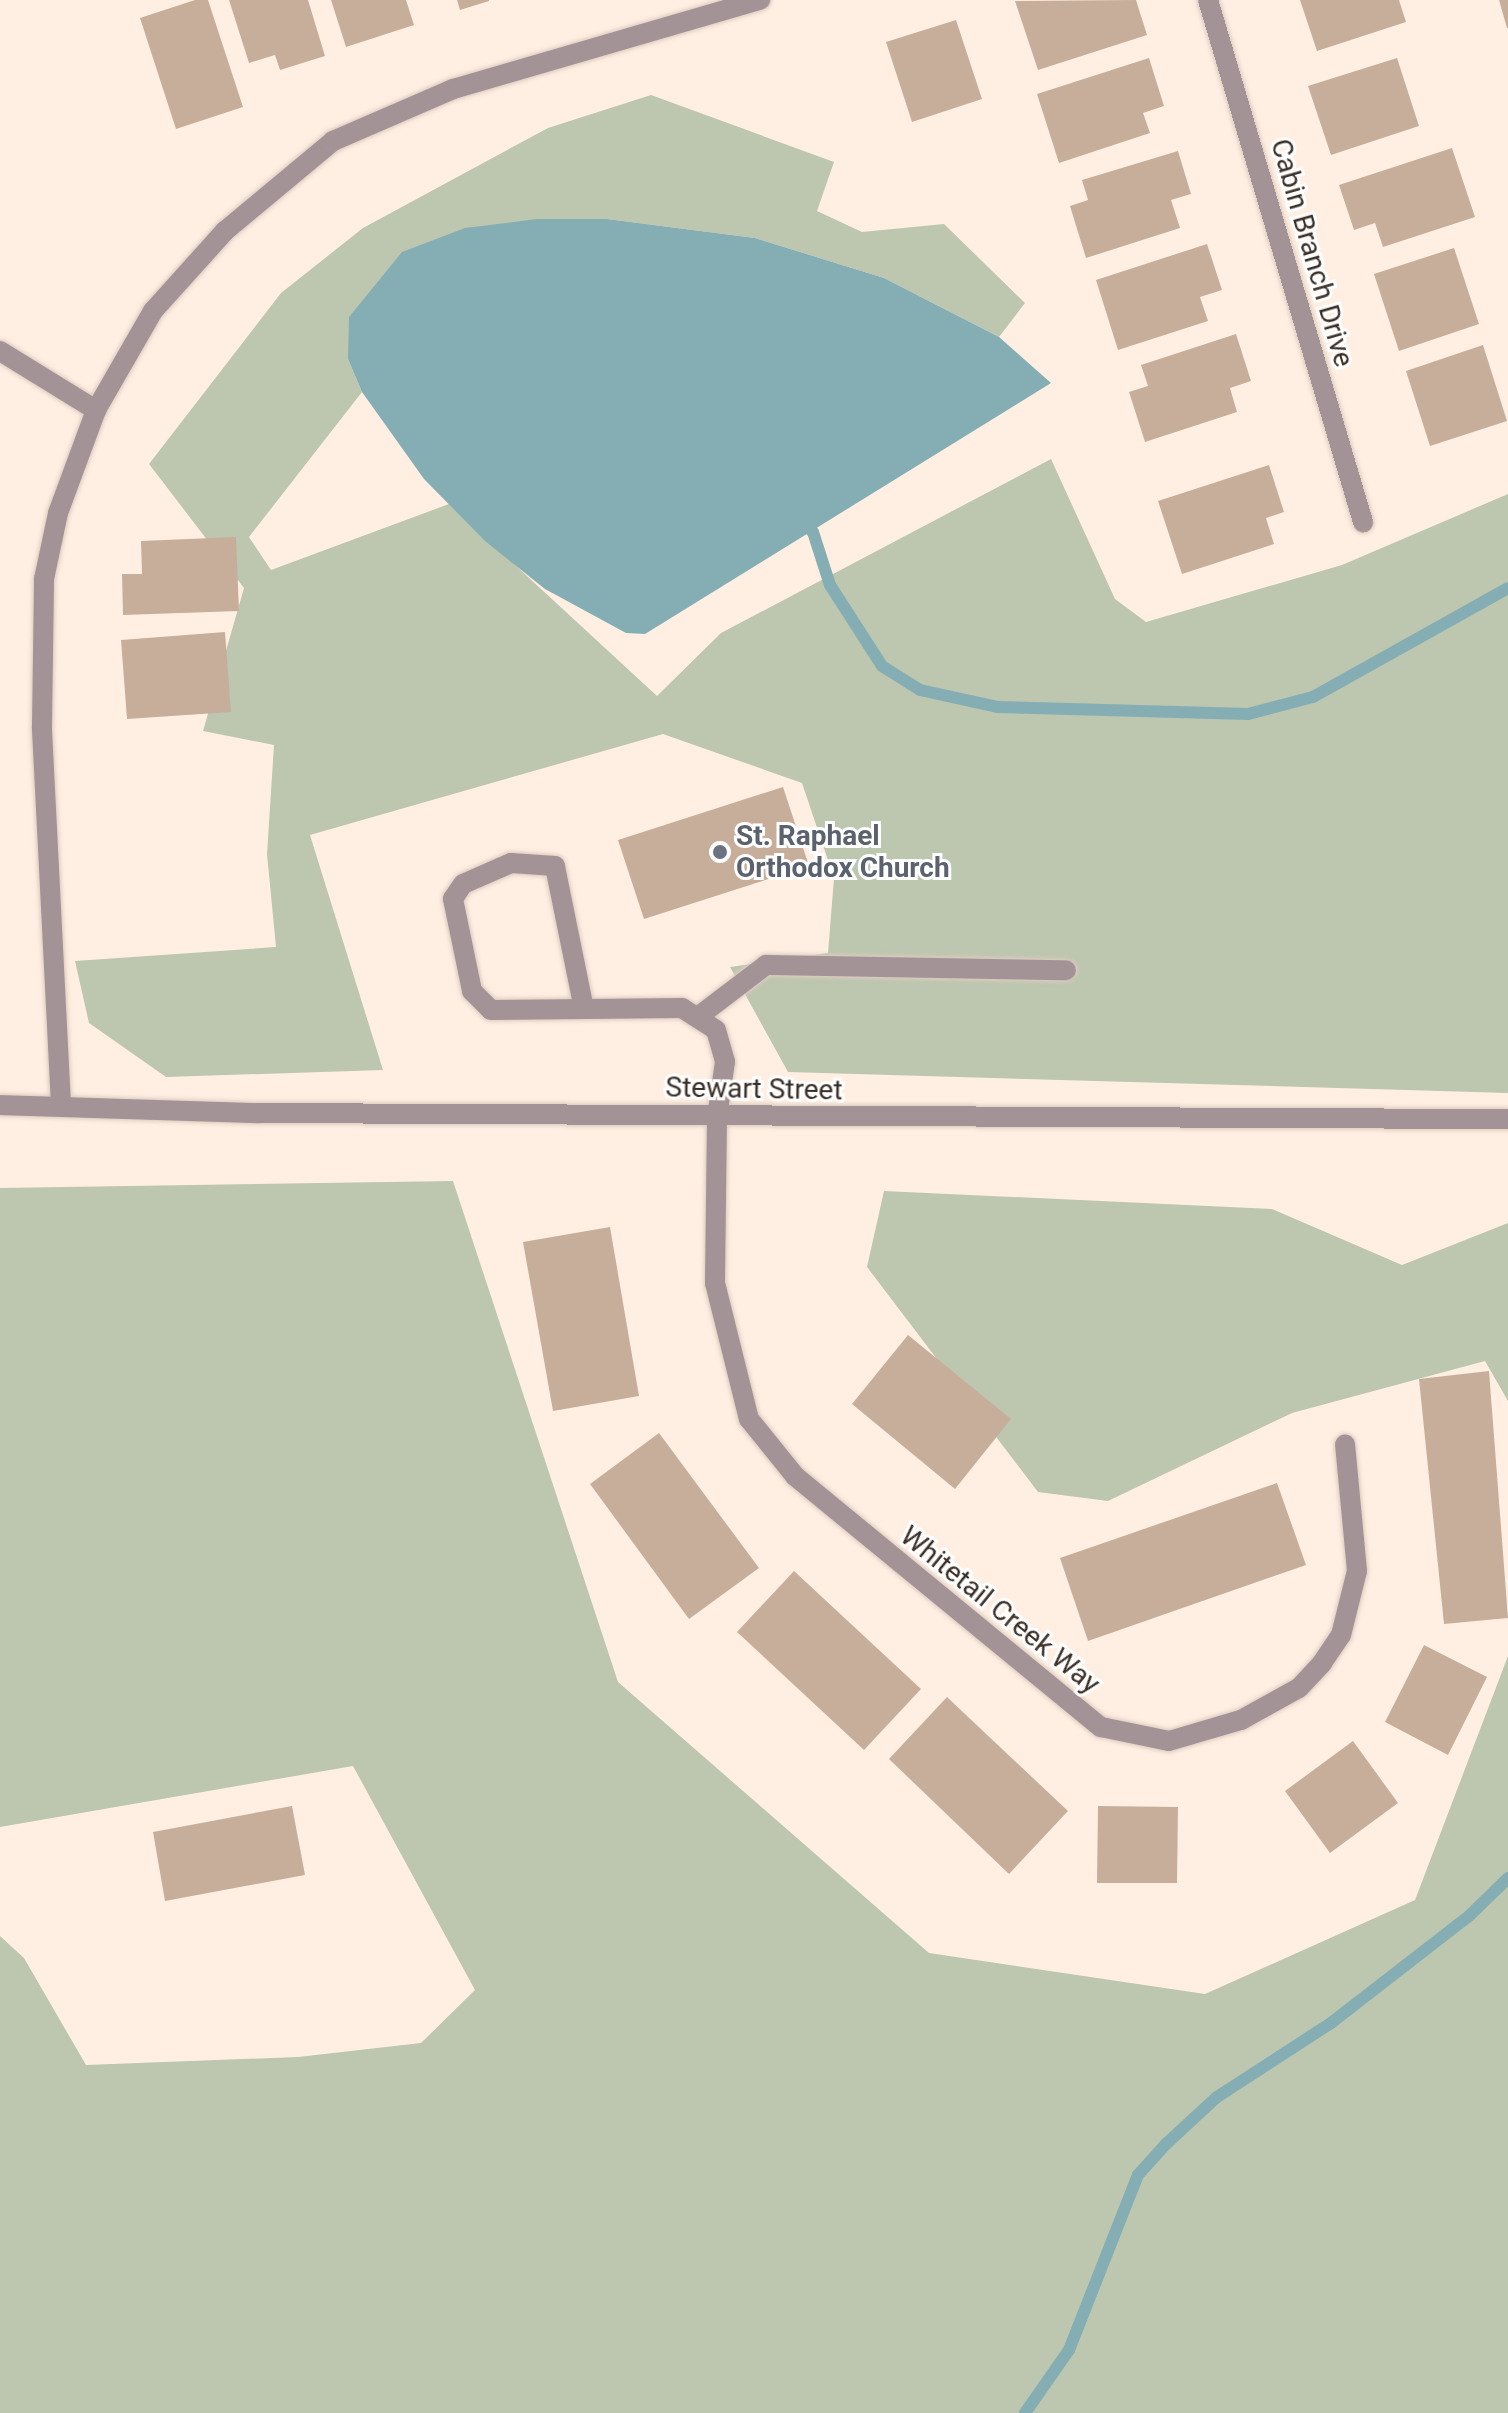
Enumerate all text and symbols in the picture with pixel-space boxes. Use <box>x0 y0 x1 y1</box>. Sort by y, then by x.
street label: Cabin Branch Drive <box>1263 135 1361 371</box>
place label: St. Raphael Orthodox Church <box>736 819 950 885</box>
marker: St. Raphael Orthodox Church <box>711 843 729 861</box>
street label: Stewart Street <box>665 1071 843 1107</box>
street label: Whitetail Creek Way <box>893 1519 1107 1701</box>

